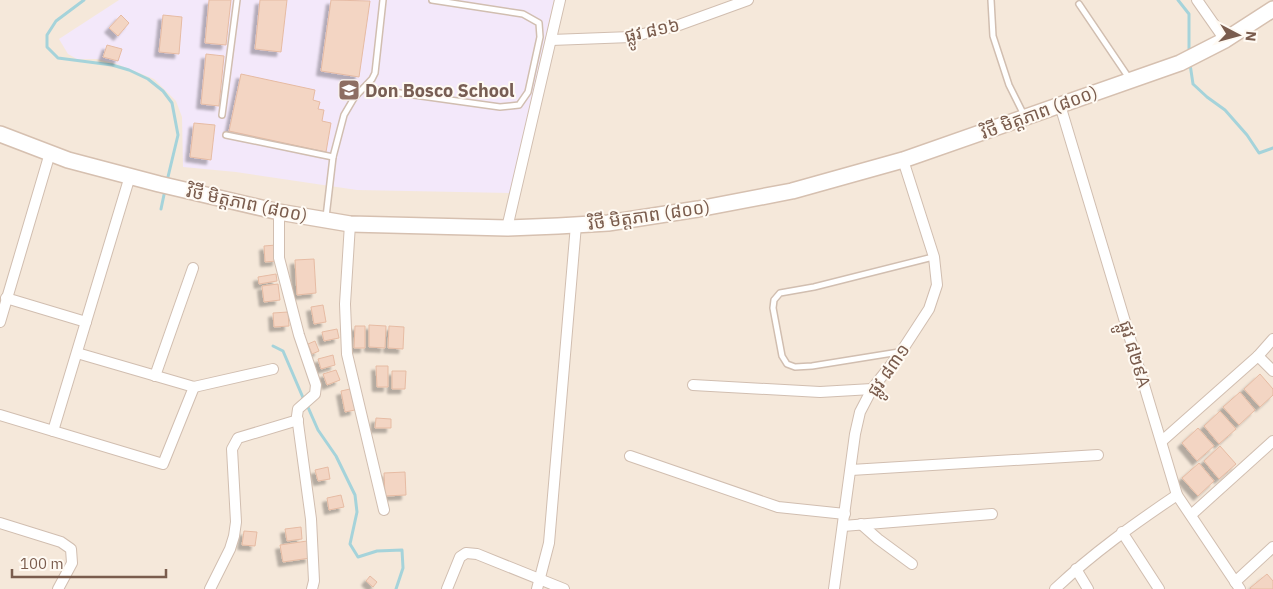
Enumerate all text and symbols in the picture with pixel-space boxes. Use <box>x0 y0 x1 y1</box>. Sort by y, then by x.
north arrow <box>1213 10 1263 60</box>
street label: ផ្លូវ ៨១៦ <box>622 13 683 52</box>
text: N <box>1241 30 1260 42</box>
school or university icon: Don Bosco School <box>337 78 361 102</box>
place label: Don Bosco School <box>365 79 515 102</box>
street label: វិថី មិត្តភាព (៨០០) <box>976 80 1101 145</box>
street label: វិថី មិត្តភាព (៨០០) <box>183 179 310 227</box>
street label: វិថី មិត្តភាព (៨០០) <box>586 195 712 236</box>
street label: ផ្លូវ ៨២៩A <box>1109 317 1156 393</box>
street label: ផ្លូវ ៨៣១ <box>861 339 919 404</box>
scale bar <box>12 546 166 578</box>
text: 100 m <box>20 554 64 573</box>

